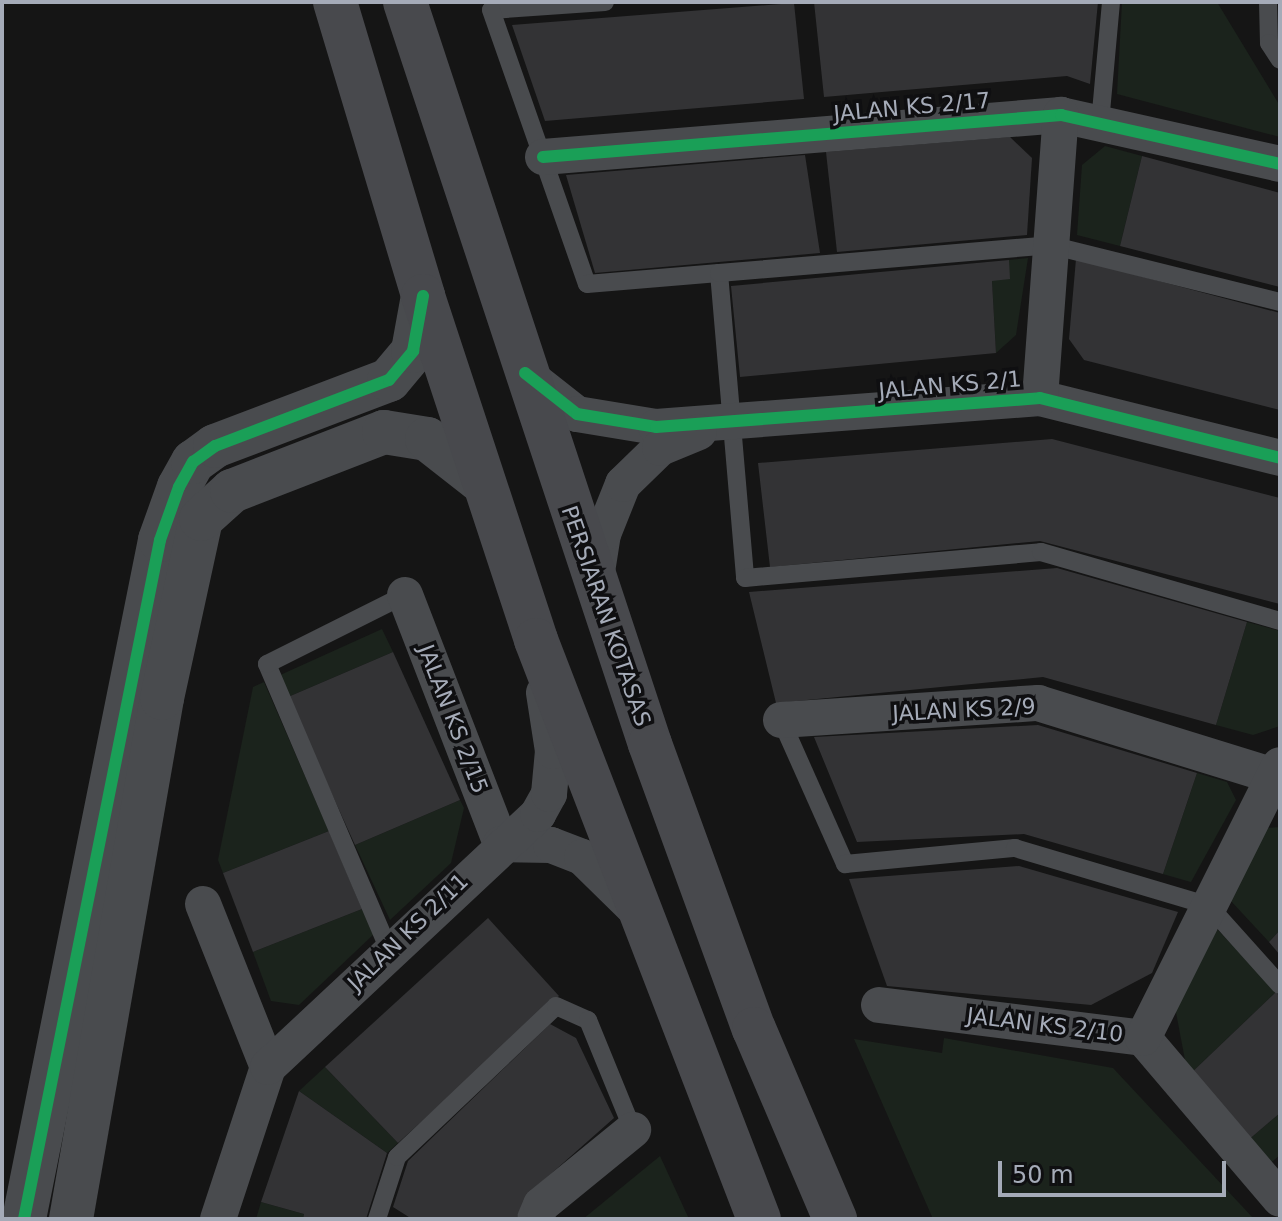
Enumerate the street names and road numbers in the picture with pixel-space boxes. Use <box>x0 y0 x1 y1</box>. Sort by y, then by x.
street label: JALAN KS 2/17 <box>833 87 991 127</box>
street label: JALAN KS 2/1 <box>878 366 1022 404</box>
street label: PERSIARAN KOTASAS <box>556 502 656 730</box>
street label: JALAN KS 2/15 <box>413 641 493 797</box>
street label: JALAN KS 2/9 <box>892 693 1036 727</box>
street label: JALAN KS 2/11 <box>342 868 474 996</box>
street label: JALAN KS 2/10 <box>965 1002 1125 1048</box>

